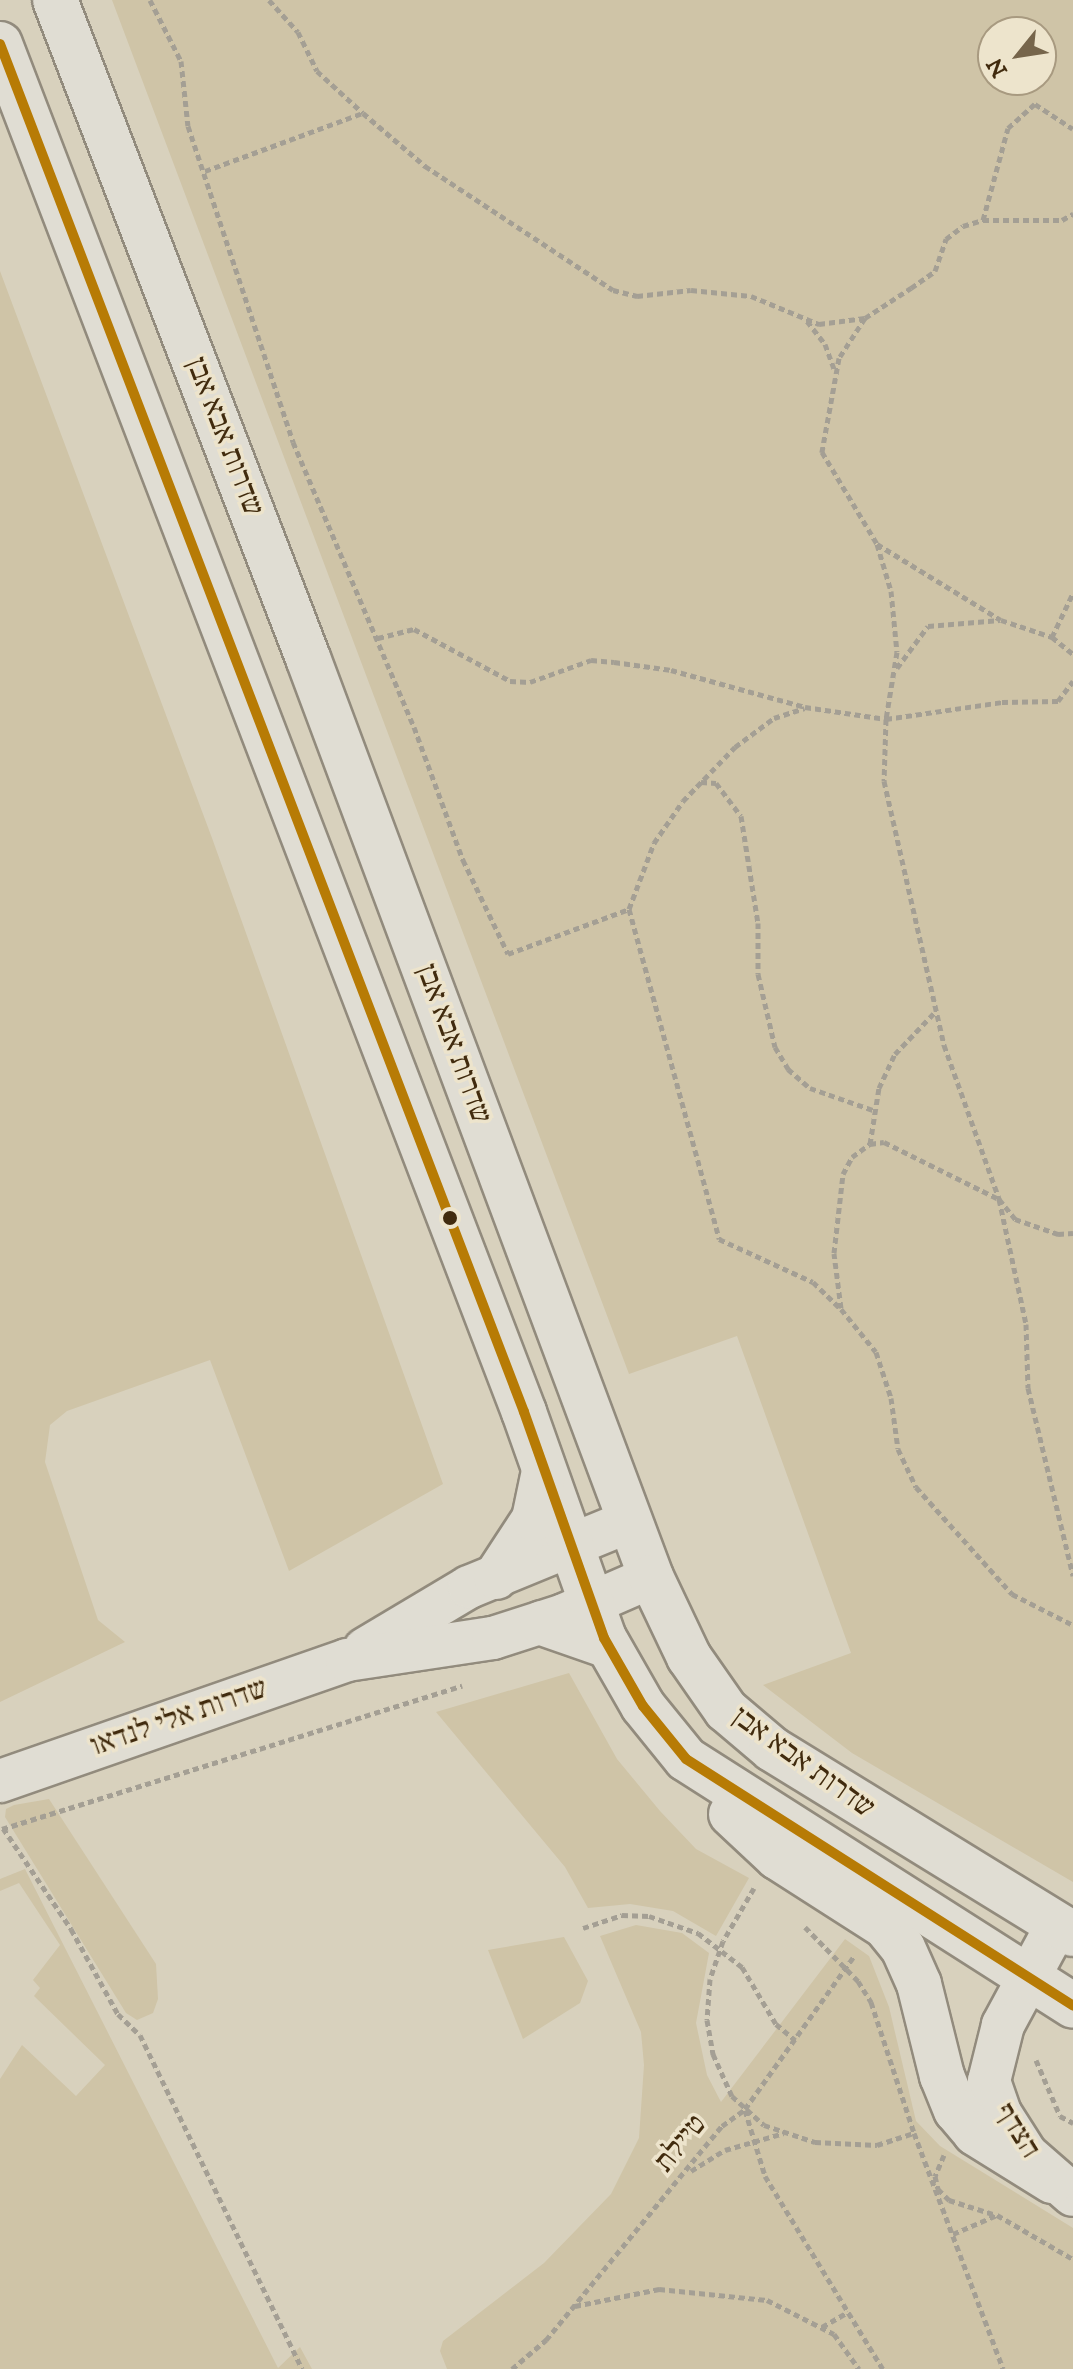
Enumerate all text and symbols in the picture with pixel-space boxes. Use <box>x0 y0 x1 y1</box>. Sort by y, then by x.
north arrow <box>977 16 1057 96</box>
text: N <box>981 53 1014 82</box>
street label: שדרות אבא אבן <box>177 353 271 521</box>
street label: שדרות אבא אבן <box>408 959 498 1129</box>
unlabelled marker <box>442 1210 458 1226</box>
street label: שדרות אלי לנדאו <box>86 1671 272 1765</box>
street label: שדרות אבא אבן <box>725 1699 881 1827</box>
street label: הצדף <box>986 2097 1048 2165</box>
street label: טיילת <box>647 2108 715 2180</box>

